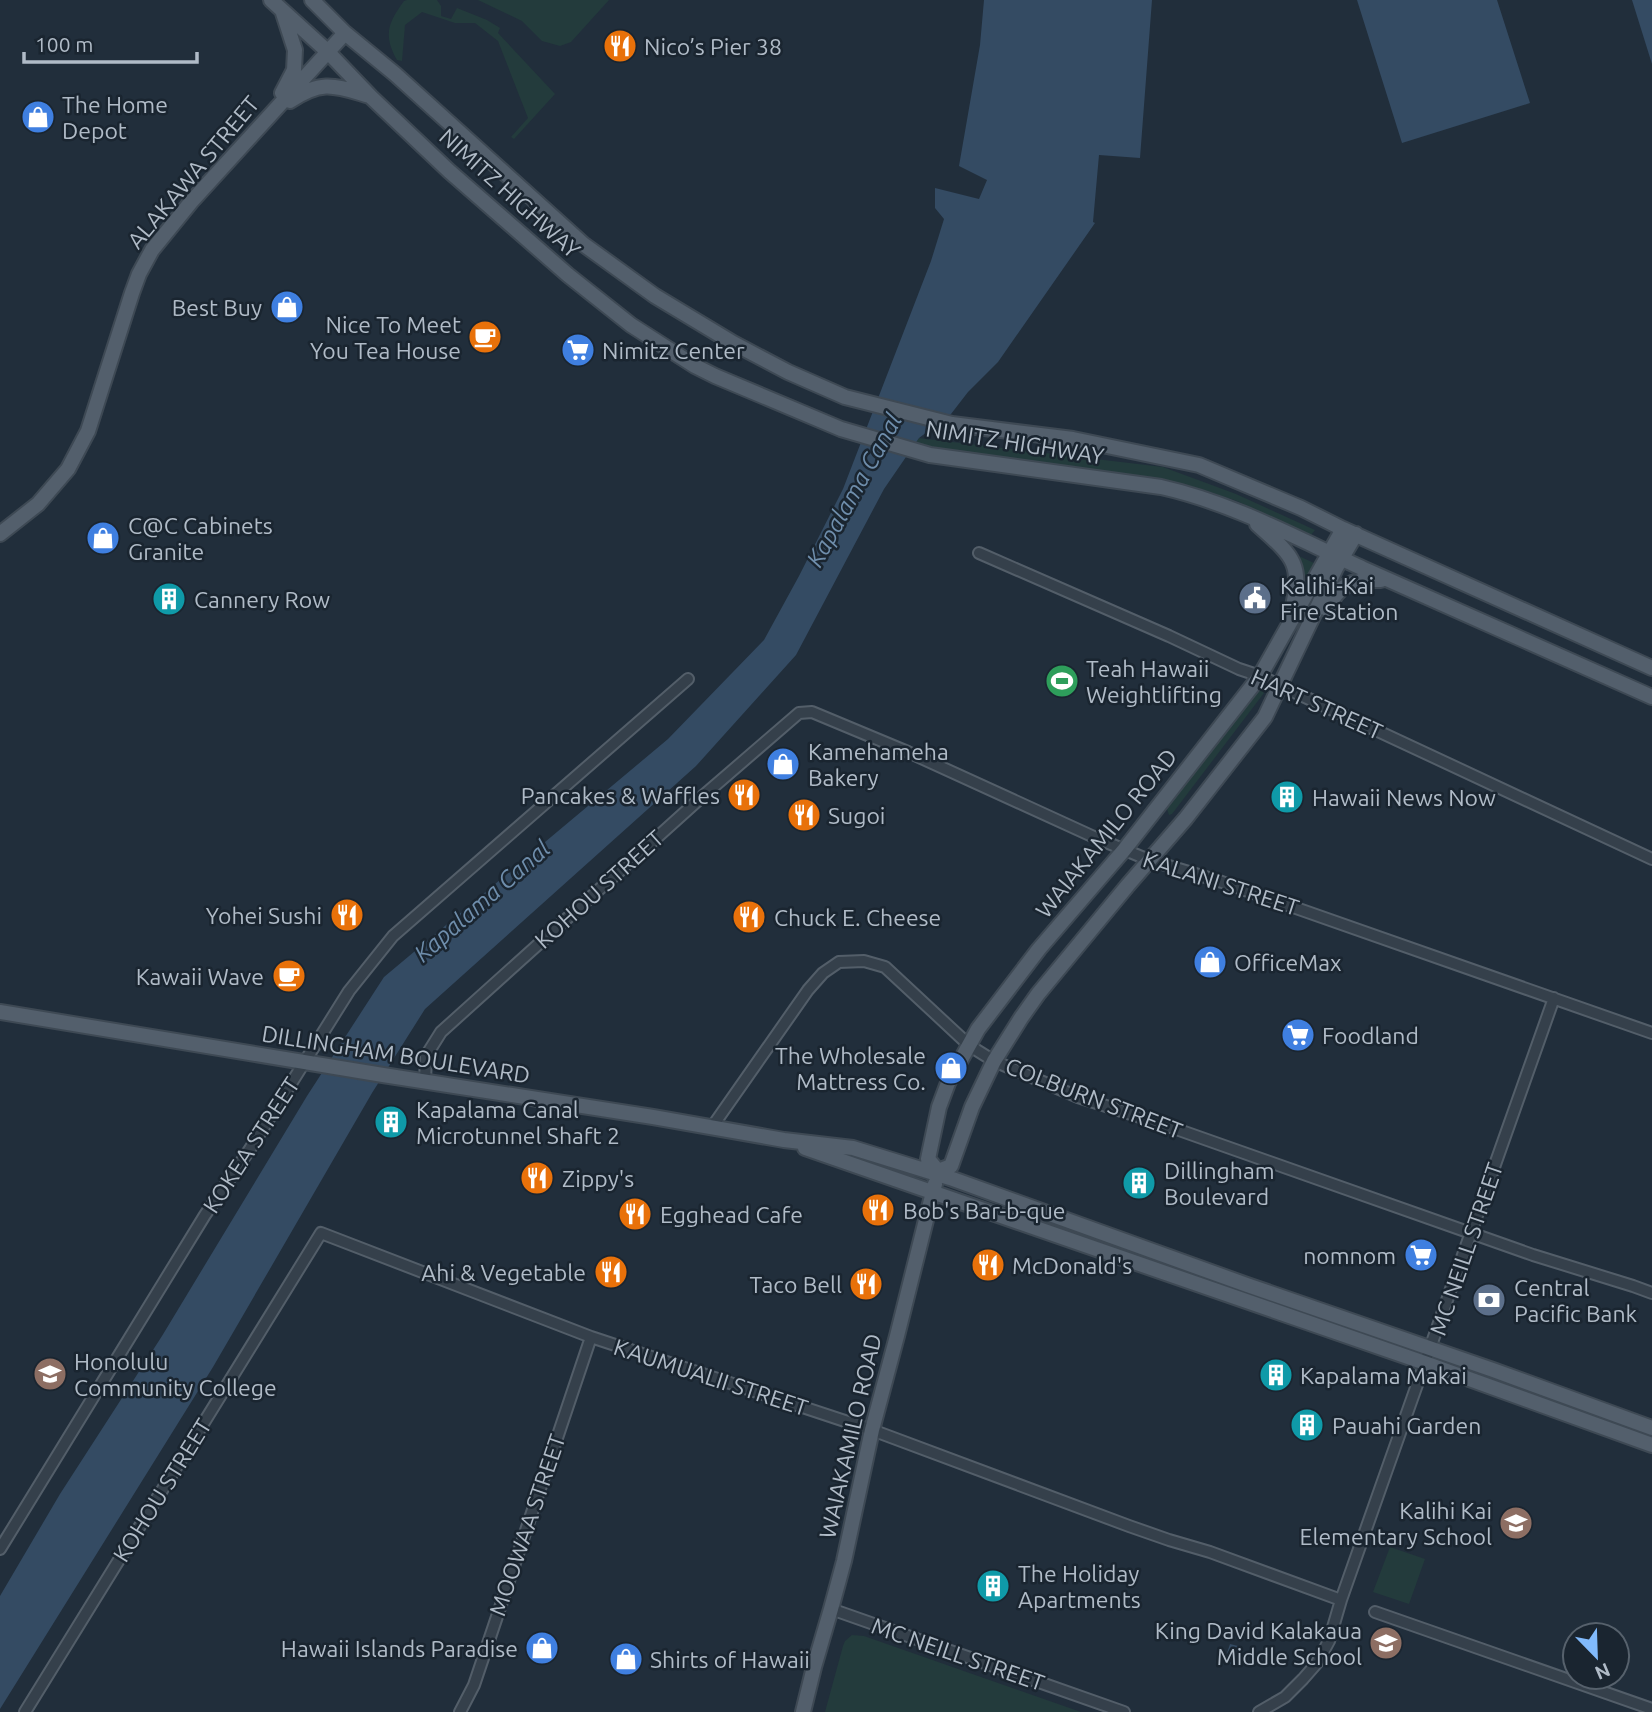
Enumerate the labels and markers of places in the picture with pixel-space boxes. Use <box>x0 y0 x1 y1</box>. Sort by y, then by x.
restaurant icon: Nico’s Pier 38 <box>601 27 639 65</box>
place label: Nico’s Pier 38 <box>644 34 782 59</box>
place label: The Home Depot <box>62 92 168 143</box>
shop icon: The Home Depot <box>19 98 57 136</box>
shop icon: Best Buy <box>268 288 306 326</box>
place label: Best Buy <box>172 295 262 320</box>
place label: Nice To Meet You Tea House <box>310 312 461 363</box>
cafe icon: Nice To Meet You Tea House <box>466 318 504 356</box>
supermarket icon: Nimitz Center <box>559 331 597 369</box>
place label: Nimitz Center <box>602 338 745 363</box>
place label: C@C Cabinets Granite <box>128 513 273 564</box>
shop icon: C@C Cabinets Granite <box>84 519 122 557</box>
place label: Kalihi-Kai Fire Station <box>1280 573 1398 624</box>
public building icon: Kalihi-Kai Fire Station <box>1236 579 1274 617</box>
building icon: Cannery Row <box>150 580 188 618</box>
place label: Cannery Row <box>194 587 330 612</box>
place label: Teah Hawaii Weightlifting <box>1086 656 1222 707</box>
sports icon: Teah Hawaii Weightlifting <box>1043 662 1081 700</box>
place label: Kamehameha Bakery <box>808 739 949 790</box>
shop icon: Kamehameha Bakery <box>764 745 802 783</box>
restaurant icon: Pancakes & Waffles <box>725 776 763 814</box>
building icon: Hawaii News Now <box>1268 778 1306 816</box>
place label: Pancakes & Waffles <box>521 783 720 808</box>
place label: Hawaii News Now <box>1312 785 1496 810</box>
restaurant icon: Sugoi <box>785 796 823 834</box>
place label: Sugoi <box>828 803 885 828</box>
restaurant icon: Yohei Sushi <box>328 896 366 934</box>
restaurant icon: Chuck E. Cheese <box>730 898 768 936</box>
place label: Yohei Sushi <box>206 903 322 928</box>
place label: Chuck E. Cheese <box>774 905 941 930</box>
shop icon: OfficeMax <box>1191 943 1229 981</box>
place label: OfficeMax <box>1234 950 1342 975</box>
cafe icon: Kawaii Wave <box>270 957 308 995</box>
place label: Kawaii Wave <box>136 964 264 989</box>
supermarket icon: Foodland <box>1279 1016 1317 1054</box>
place label: Foodland <box>1322 1023 1419 1048</box>
place label: The Wholesale Mattress Co. <box>775 1043 926 1094</box>
shop icon: The Wholesale Mattress Co. <box>932 1049 970 1087</box>
place label: Kapalama Canal Microtunnel Shaft 2 <box>416 1097 620 1148</box>
building icon: Kapalama Canal Microtunnel Shaft 2 <box>372 1103 410 1141</box>
place label: Dillingham Boulevard <box>1164 1158 1275 1209</box>
restaurant icon: Zippy's <box>518 1159 556 1197</box>
building icon: Dillingham Boulevard <box>1120 1164 1158 1202</box>
place label: Zippy's <box>562 1166 634 1191</box>
restaurant icon: Bob's Bar-b-que <box>859 1191 897 1229</box>
restaurant icon: Egghead Cafe <box>616 1195 654 1233</box>
place label: Bob's Bar-b-que <box>903 1198 1066 1223</box>
place label: Egghead Cafe <box>660 1202 803 1227</box>
supermarket icon: nomnom <box>1402 1236 1440 1274</box>
place label: nomnom <box>1303 1243 1396 1268</box>
restaurant icon: McDonald's <box>969 1246 1007 1284</box>
restaurant icon: Ahi & Vegetable <box>592 1253 630 1291</box>
place label: McDonald's <box>1012 1253 1132 1278</box>
place label: Ahi & Vegetable <box>421 1260 586 1285</box>
restaurant icon: Taco Bell <box>847 1265 885 1303</box>
place label: Taco Bell <box>750 1272 842 1297</box>
place label: Central Pacific Bank <box>1514 1275 1638 1326</box>
bank icon: Central Pacific Bank <box>1470 1281 1508 1319</box>
place label: Honolulu Community College <box>74 1349 277 1400</box>
school or university icon: Honolulu Community College <box>31 1355 69 1393</box>
building icon: Kapalama Makai <box>1257 1356 1295 1394</box>
place label: Kapalama Makai <box>1300 1363 1467 1388</box>
building icon: Pauahi Garden <box>1288 1406 1326 1444</box>
place label: Pauahi Garden <box>1332 1413 1481 1438</box>
place label: Kalihi Kai Elementary School <box>1299 1498 1492 1549</box>
school or university icon: Kalihi Kai Elementary School <box>1497 1504 1535 1542</box>
place label: The Holiday Apartments <box>1018 1561 1141 1612</box>
building icon: The Holiday Apartments <box>974 1567 1012 1605</box>
place label: King David Kalakaua Middle School <box>1155 1618 1362 1669</box>
school or university icon: King David Kalakaua Middle School <box>1367 1624 1405 1662</box>
shop icon: Hawaii Islands Paradise <box>523 1629 561 1667</box>
place label: Hawaii Islands Paradise <box>281 1636 518 1661</box>
shop icon: Shirts of Hawaii <box>607 1640 645 1678</box>
place label: Shirts of Hawaii <box>650 1647 810 1672</box>

